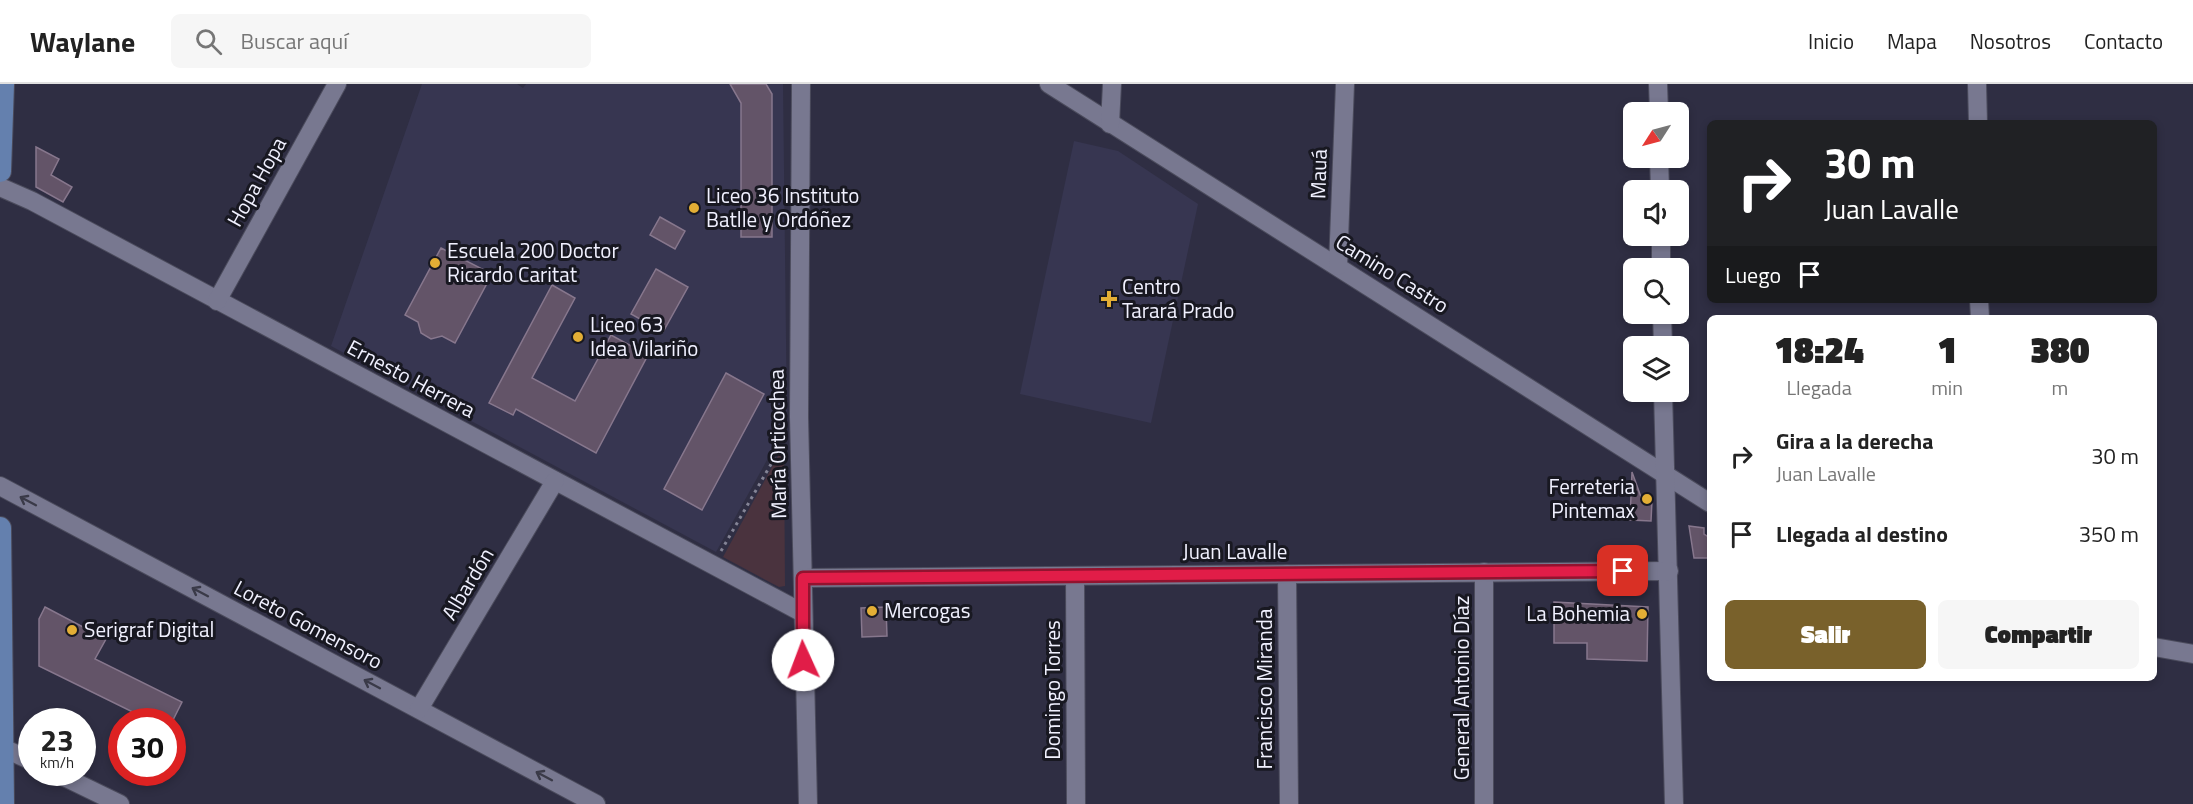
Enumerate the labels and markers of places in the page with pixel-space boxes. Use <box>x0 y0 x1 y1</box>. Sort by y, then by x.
place label: Liceo 36 Instituto Batlle y Ordóñez <box>706 179 859 235</box>
marker: Liceo 36 Instituto Batlle y Ordóñez <box>687 201 701 215</box>
place label: Escuela 200 Doctor Ricardo Caritat <box>447 234 619 290</box>
marker: Escuela 200 Doctor Ricardo Caritat <box>428 256 442 270</box>
place label: Centro Tarará Prado <box>1122 270 1234 326</box>
marker: Centro Tarará Prado <box>1100 290 1118 308</box>
place label: Liceo 63 Idea Vilariño <box>590 308 698 364</box>
marker: Liceo 63 Idea Vilariño <box>571 330 585 344</box>
place label: Ferreteria Pintemax <box>1549 470 1636 526</box>
marker: Ferreteria Pintemax <box>1640 492 1654 506</box>
pin <box>1597 545 1648 596</box>
place label: Mercogas <box>884 594 970 626</box>
place label: La Bohemia <box>1526 597 1630 629</box>
marker: Mercogas <box>865 604 879 618</box>
marker: La Bohemia <box>1635 607 1649 621</box>
place label: Serigraf Digital <box>84 613 214 645</box>
marker: Serigraf Digital <box>65 623 79 637</box>

